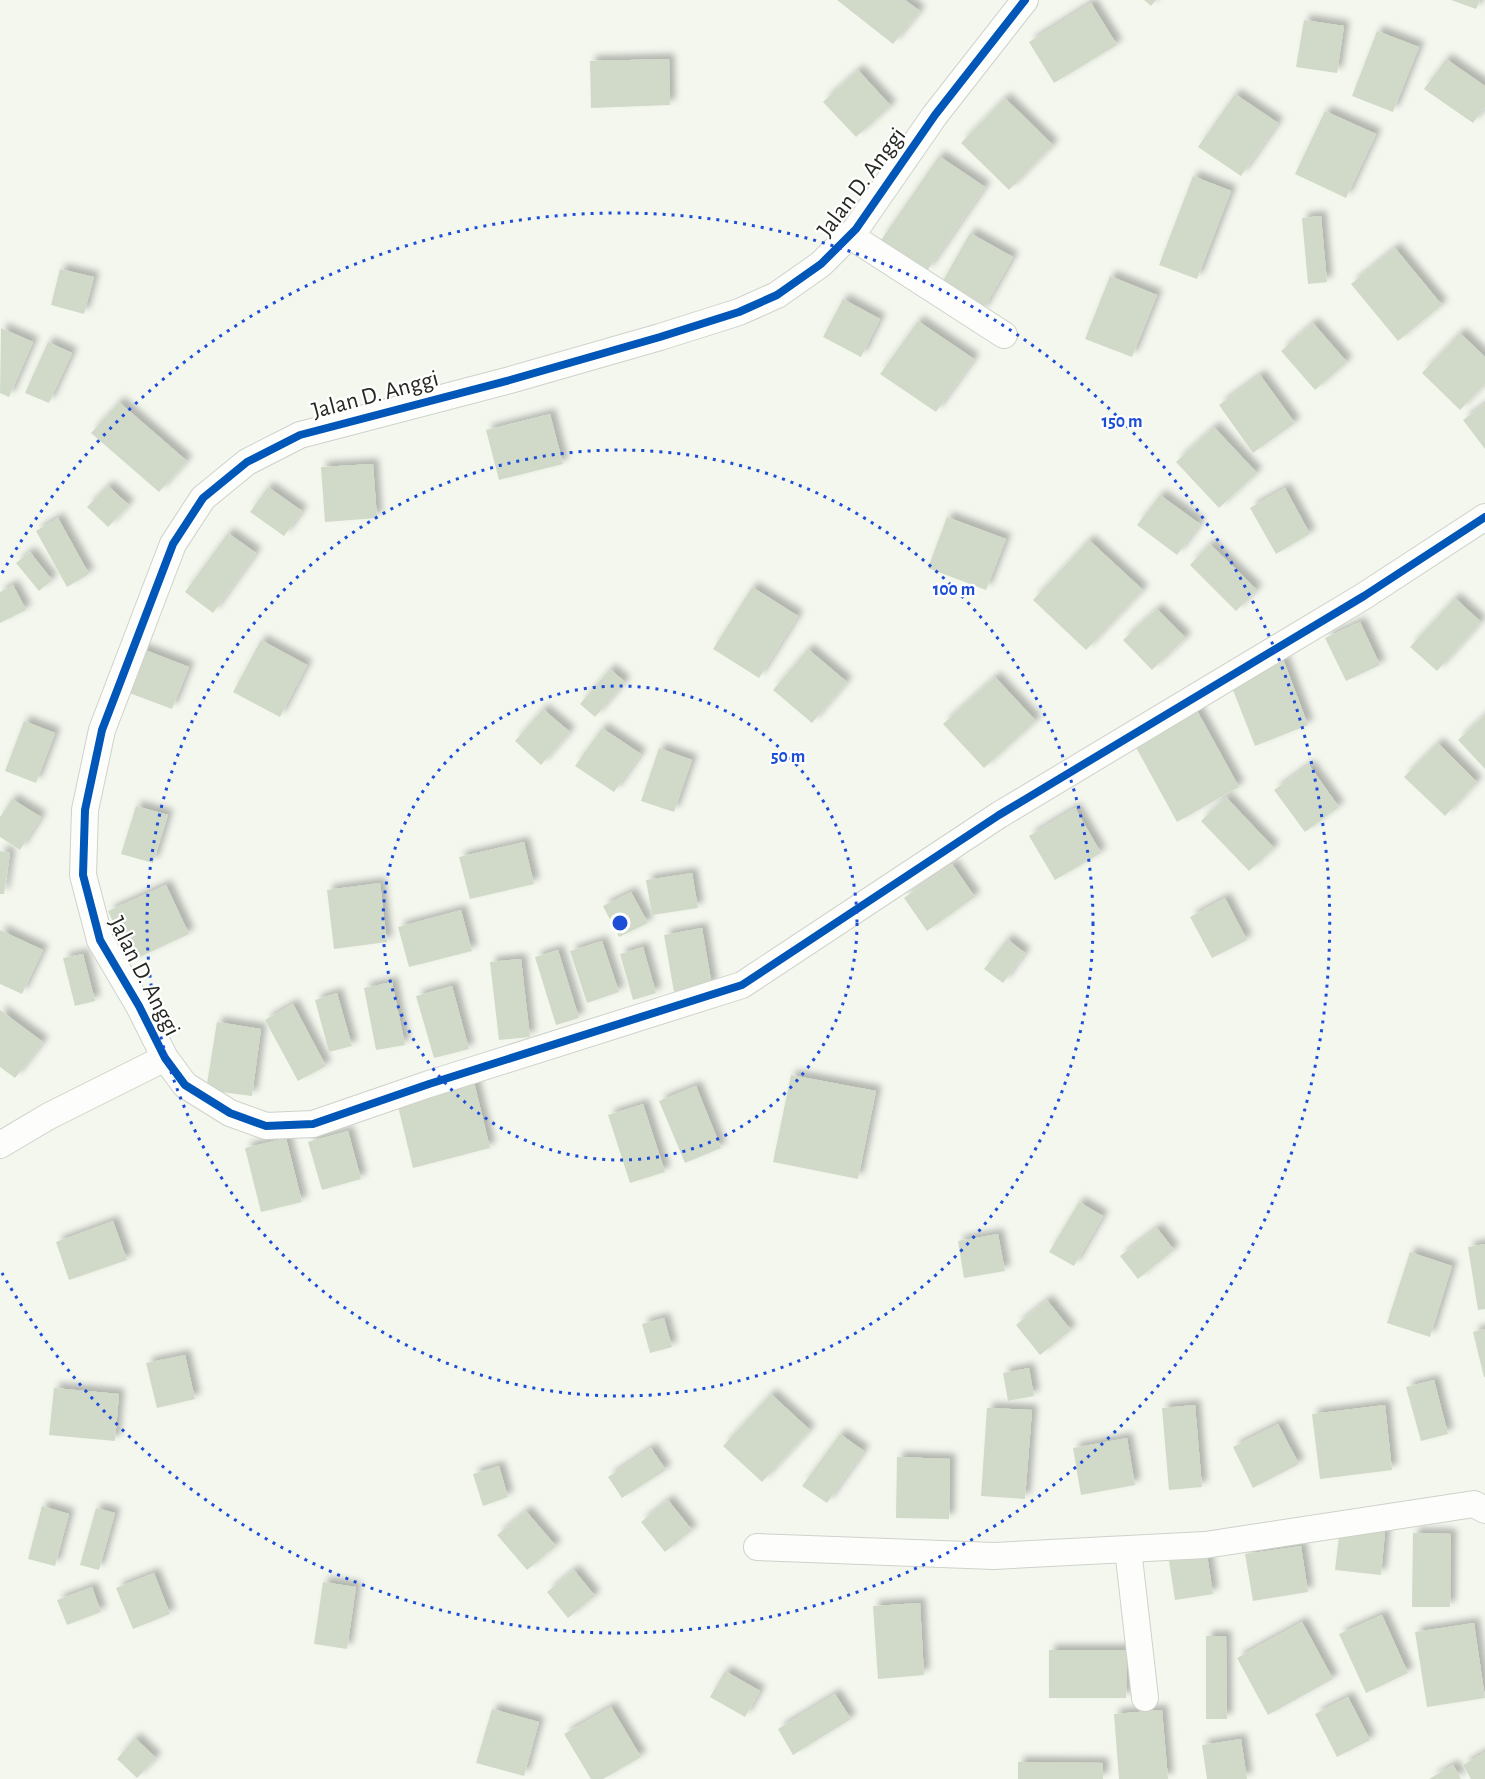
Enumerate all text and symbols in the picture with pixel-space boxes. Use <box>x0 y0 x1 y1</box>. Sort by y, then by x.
street label: Jalan D. Anggi <box>813 123 911 242</box>
street label: Jalan D. Anggi <box>309 367 441 423</box>
text: 150 m <box>1102 413 1142 431</box>
text: 100 m <box>933 581 975 599</box>
text: 50 m <box>771 748 805 766</box>
street label: Jalan D. Anggi <box>104 913 184 1040</box>
centre of rings <box>610 913 630 933</box>

